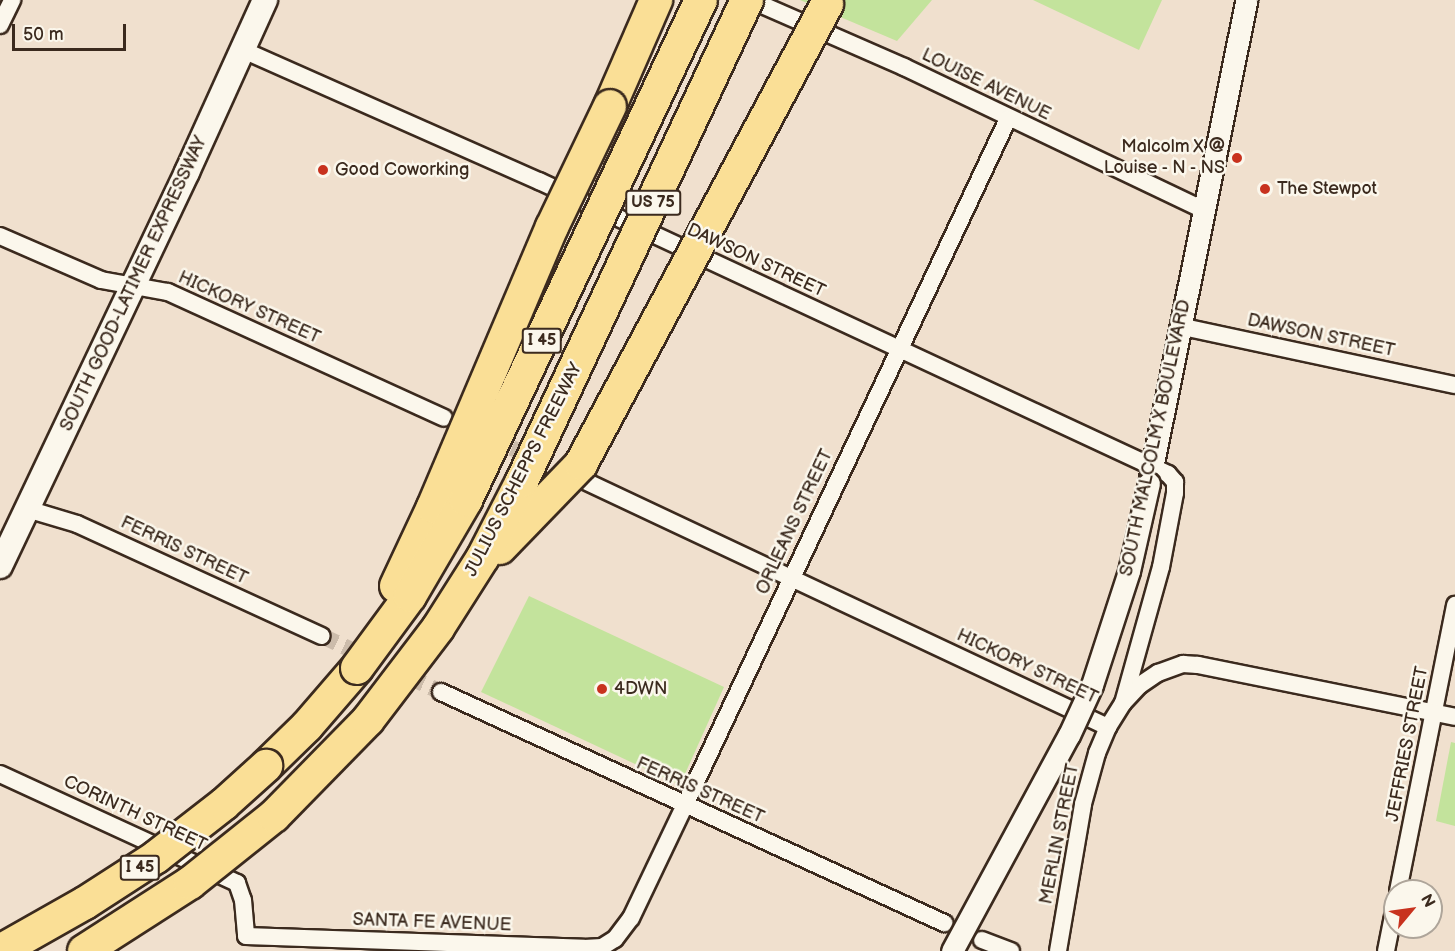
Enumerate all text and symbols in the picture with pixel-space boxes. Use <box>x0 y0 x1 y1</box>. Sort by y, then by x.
scale bar <box>15 12 129 50</box>
text: 50 m <box>23 24 64 45</box>
street label: LOUISE AVENUE <box>918 44 1054 126</box>
street label: SOUTH GOOD-LATIMER EXPRESSWAY <box>56 133 212 435</box>
place label: Malcolm X @ Louise - N - NS <box>1101 137 1225 180</box>
marker: Malcolm X @ Louise - N - NS <box>1230 151 1244 165</box>
place label: Good Coworking <box>335 159 469 181</box>
marker: Good Coworking <box>316 163 330 177</box>
place label: The Stewpot <box>1277 178 1377 200</box>
marker: The Stewpot <box>1258 182 1272 196</box>
road number: US 75 <box>624 190 682 216</box>
street label: DAWSON STREET <box>683 219 829 303</box>
street label: HICKORY STREET <box>174 267 324 349</box>
street label: SOUTH MALCOLM X BOULEVARD <box>1116 297 1196 579</box>
street label: DAWSON STREET <box>1245 310 1397 362</box>
road number: I 45 <box>521 328 563 354</box>
street label: JULIUS SCHEPPS FREEWAY <box>461 360 587 580</box>
street label: ORLEANS STREET <box>752 446 838 598</box>
street label: FERRIS STREET <box>117 512 251 590</box>
street label: HICKORY STREET <box>953 625 1101 709</box>
street label: JEFFRIES STREET <box>1382 665 1434 823</box>
place label: 4DWN <box>614 678 668 700</box>
marker: 4DWN <box>595 682 609 696</box>
street label: FERRIS STREET <box>632 753 768 829</box>
street label: MERLIN STREET <box>1036 762 1084 906</box>
street label: CORINTH STREET <box>60 771 210 857</box>
road number: I 45 <box>119 855 161 881</box>
north arrow <box>1383 879 1443 939</box>
text: N <box>1416 891 1439 911</box>
street label: SANTA FE AVENUE <box>352 909 512 937</box>

